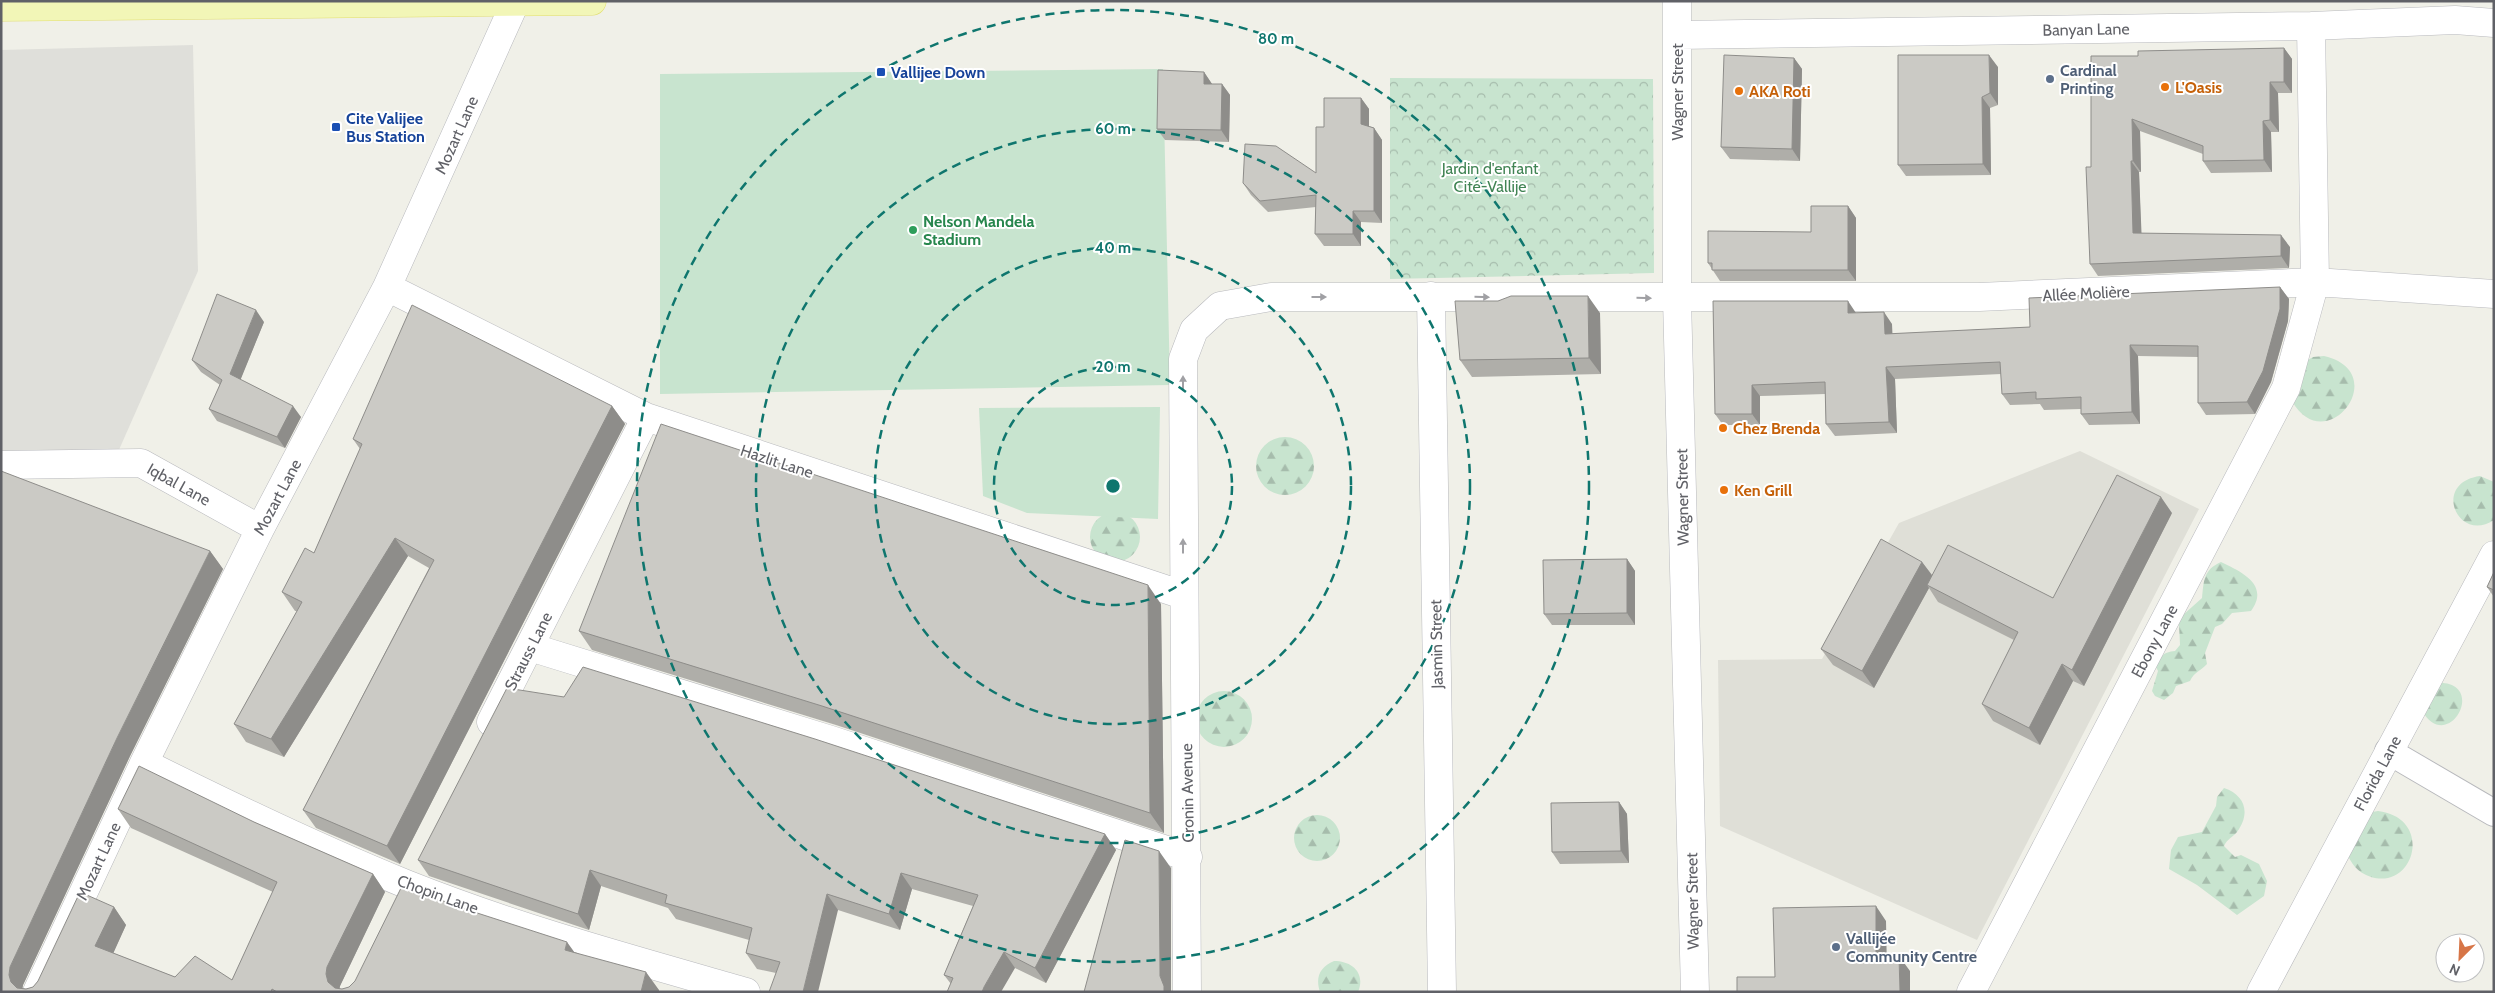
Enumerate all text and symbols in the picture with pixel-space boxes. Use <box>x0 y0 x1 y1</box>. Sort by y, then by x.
street label: Banyan Lane <box>2042 19 2130 40</box>
text: 80 m <box>1258 30 1294 48</box>
street label: Wagner Street <box>1668 43 1687 141</box>
place label: Cardinal Printing <box>2060 61 2117 98</box>
place label: Vallijee Down <box>891 63 985 82</box>
marker: Vallijee Down <box>875 66 887 78</box>
marker: Cardinal Printing <box>2044 73 2056 85</box>
place label: L'Oasis <box>2175 78 2222 97</box>
marker: L'Oasis <box>2159 81 2171 93</box>
place label: AKA Roti <box>1749 82 1811 101</box>
marker: AKA Roti <box>1733 85 1745 97</box>
street label: Mozart Lane <box>431 93 482 177</box>
place label: Cite Valijee Bus Station <box>346 109 425 146</box>
text: 60 m <box>1095 120 1131 138</box>
marker: Cite Valijee Bus Station <box>330 121 342 133</box>
park label: Jardin d'enfant Cité-Vallije <box>1441 159 1539 196</box>
place label: Nelson Mandela Stadium <box>923 212 1034 249</box>
marker: Nelson Mandela Stadium <box>907 224 919 236</box>
text: 40 m <box>1095 239 1131 257</box>
street label: Allée Molière <box>2042 282 2130 305</box>
one-way arrow <box>1312 293 1328 301</box>
one-way arrow <box>1474 293 1490 301</box>
one-way arrow <box>1637 294 1653 302</box>
text: 20 m <box>1096 358 1130 376</box>
one-way arrow <box>1179 375 1187 391</box>
place label: Chez Brenda <box>1733 419 1820 438</box>
marker: Chez Brenda <box>1717 422 1729 434</box>
street label: Hazlit Lane <box>738 441 816 482</box>
street label: Wagner Street <box>1672 448 1693 546</box>
street label: Mozart Lane <box>249 456 305 539</box>
street label: Iqbal Lane <box>144 459 214 510</box>
centre of rings <box>1104 477 1122 495</box>
place label: Ken Grill <box>1734 481 1792 500</box>
marker: Ken Grill <box>1718 484 1730 496</box>
one-way arrow <box>1179 538 1187 554</box>
street label: Jasmin Street <box>1426 599 1447 690</box>
street label: Ebony Lane <box>2127 602 2182 681</box>
street label: Strauss Lane <box>501 609 556 693</box>
street label: Florida Lane <box>2350 732 2405 814</box>
street label: Cronin Avenue <box>1177 743 1198 843</box>
street label: Mozart Lane <box>72 819 125 903</box>
street label: Wagner Street <box>1682 852 1703 950</box>
street label: Chopin Lane <box>395 871 481 918</box>
place label: Vallijée Community Centre <box>1846 929 1977 966</box>
north arrow <box>2435 933 2485 983</box>
marker: Vallijée Community Centre <box>1830 941 1842 953</box>
text: N <box>2447 960 2463 980</box>

